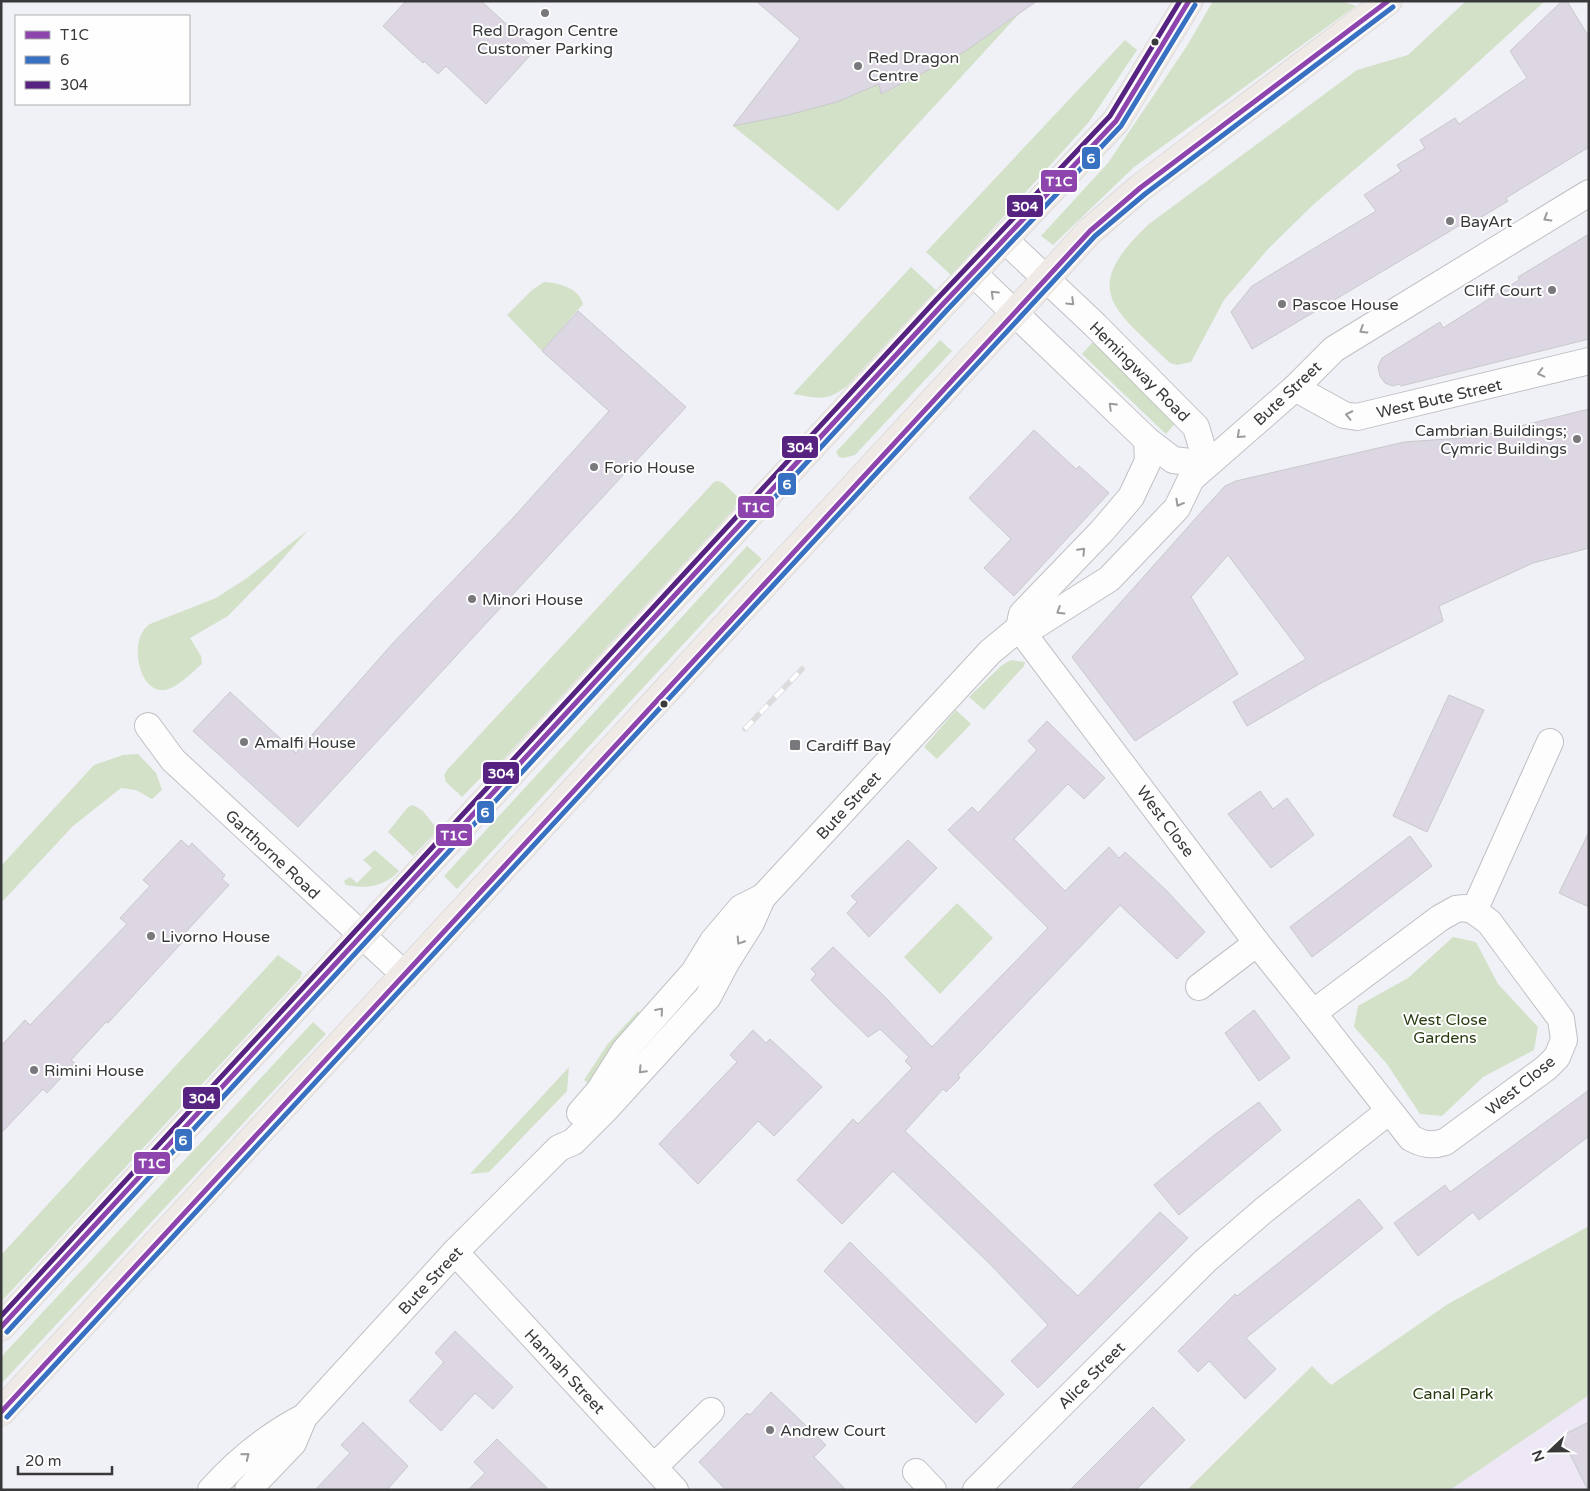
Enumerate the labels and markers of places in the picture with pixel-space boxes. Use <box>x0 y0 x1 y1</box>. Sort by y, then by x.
marker: Red Dragon Centre Customer Parking <box>539 7 551 19</box>
place label: Red Dragon Centre Customer Parking <box>472 21 618 59</box>
unlabelled marker <box>1150 37 1160 47</box>
place label: Red Dragon Centre <box>868 48 959 86</box>
marker: Red Dragon Centre <box>852 60 864 72</box>
place label: BayArt <box>1460 212 1512 232</box>
marker: BayArt <box>1444 215 1456 227</box>
place label: Cliff Court <box>1464 281 1542 301</box>
marker: Cliff Court <box>1546 284 1558 296</box>
place label: Pascoe House <box>1292 295 1398 315</box>
marker: Pascoe House <box>1276 298 1288 310</box>
place label: Cambrian Buildings; Cymric Buildings <box>1415 421 1567 459</box>
marker: Cambrian Buildings; Cymric Buildings <box>1571 433 1583 445</box>
place label: Forio House <box>604 458 695 478</box>
marker: Forio House <box>588 461 600 473</box>
place label: Minori House <box>482 590 583 610</box>
marker: Minori House <box>466 593 478 605</box>
unlabelled marker <box>659 699 669 709</box>
place label: Amalfi House <box>254 733 356 753</box>
marker: Amalfi House <box>238 736 250 748</box>
place label: Cardiff Bay <box>806 736 892 756</box>
marker: Cardiff Bay <box>788 738 802 752</box>
place label: Livorno House <box>161 927 270 947</box>
marker: Livorno House <box>145 930 157 942</box>
place label: Rimini House <box>44 1061 144 1081</box>
marker: Rimini House <box>28 1064 40 1076</box>
place label: Andrew Court <box>780 1421 886 1441</box>
marker: Andrew Court <box>764 1424 776 1436</box>

